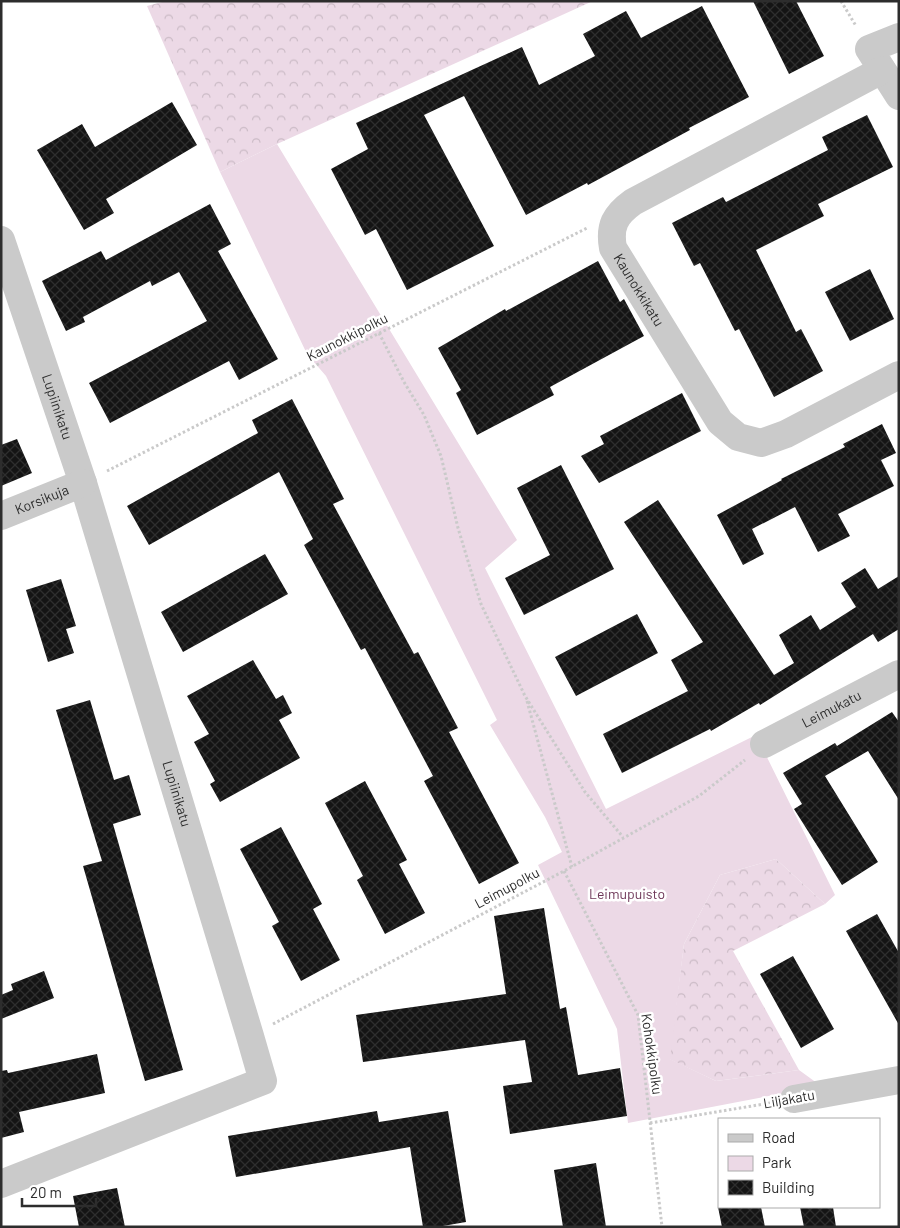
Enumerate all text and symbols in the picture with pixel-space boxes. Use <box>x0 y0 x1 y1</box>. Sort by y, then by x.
street label: Kaunokkikatu <box>610 250 668 329</box>
street label: Kaunokkipolku <box>303 309 390 364</box>
street label: Lupiinikatu <box>39 372 77 442</box>
street label: Korsikuja <box>12 481 71 518</box>
street label: Leimukatu <box>799 686 864 731</box>
street label: Lupiinikatu <box>159 758 195 829</box>
street label: Leimupolku <box>471 863 542 912</box>
park label: Leimupuisto <box>589 885 665 902</box>
street label: Kohokkipolku <box>638 1012 667 1096</box>
street label: Liljakatu <box>762 1086 816 1111</box>
legend <box>718 1118 880 1208</box>
text: Road <box>762 1128 795 1146</box>
text: Park <box>762 1153 792 1171</box>
scale bar <box>22 1176 96 1208</box>
text: Building <box>762 1178 815 1196</box>
text: 20 m <box>30 1183 62 1201</box>

